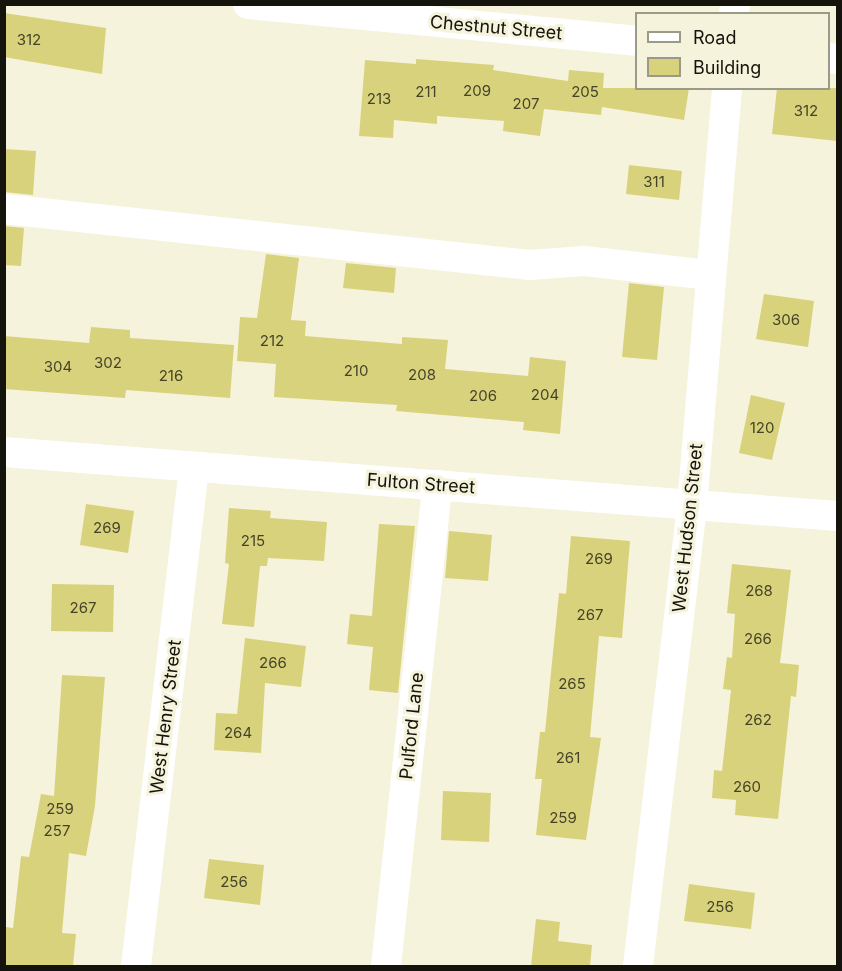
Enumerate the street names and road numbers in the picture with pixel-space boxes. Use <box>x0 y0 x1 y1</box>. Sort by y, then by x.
street label: Chestnut Street <box>429 11 563 45</box>
street label: West Hudson Street <box>668 443 708 613</box>
street label: Fulton Street <box>366 469 476 499</box>
street label: West Henry Street <box>146 639 186 795</box>
street label: Pulford Lane <box>396 671 428 781</box>

